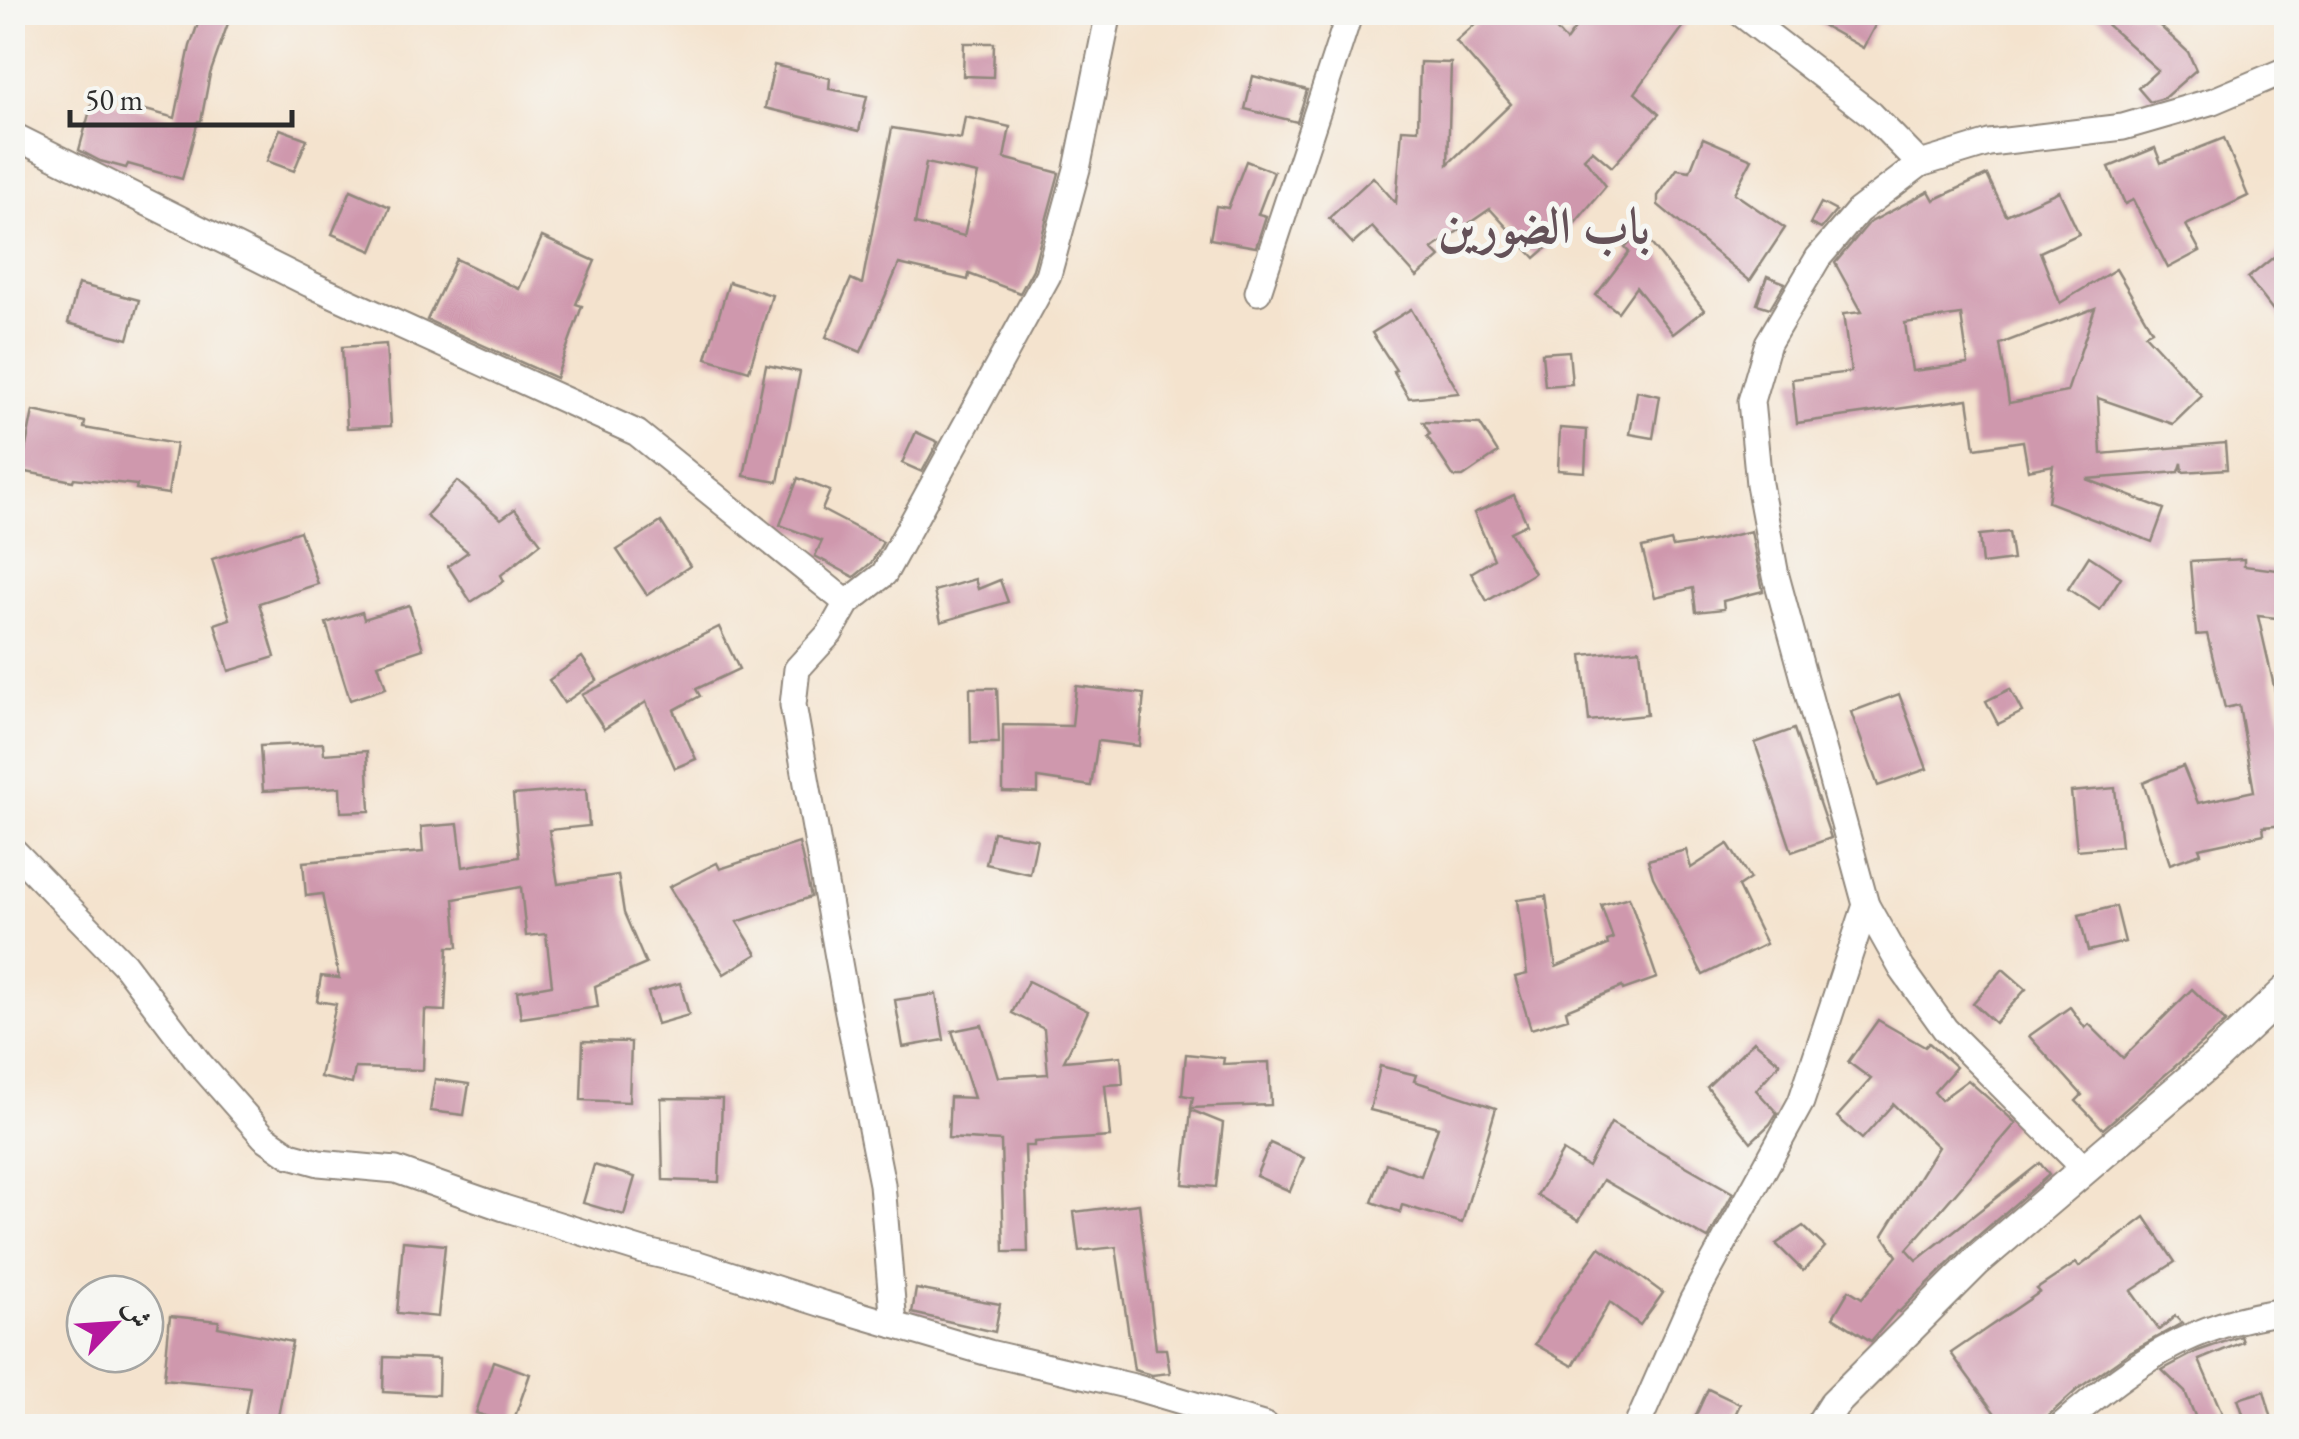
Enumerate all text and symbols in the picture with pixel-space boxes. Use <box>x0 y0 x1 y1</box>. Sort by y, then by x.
scale bar <box>70 65 292 127</box>
text: 50 m <box>85 80 143 119</box>
district label: باب الضورين <box>1438 193 1650 258</box>
north arrow <box>65 1274 165 1374</box>
text: ش <box>115 1293 160 1334</box>

